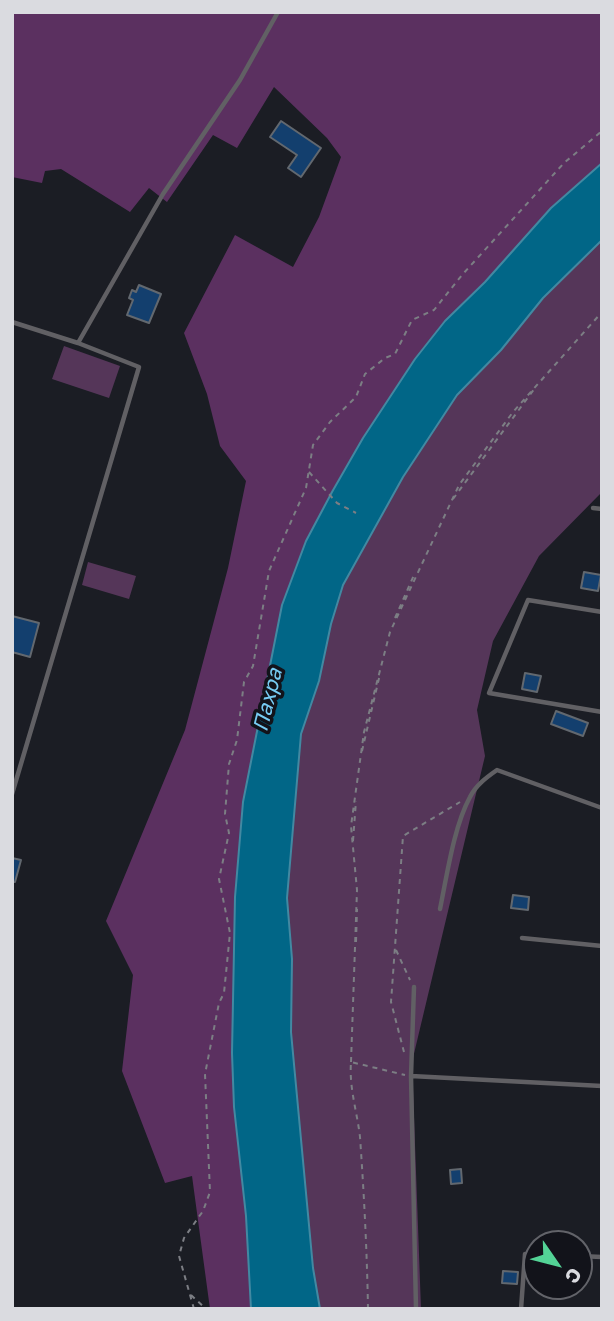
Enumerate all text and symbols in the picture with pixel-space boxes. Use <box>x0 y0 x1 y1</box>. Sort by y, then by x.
water label: Пахра <box>248 666 288 734</box>
north arrow <box>523 1230 593 1300</box>
text: С <box>561 1264 587 1288</box>

